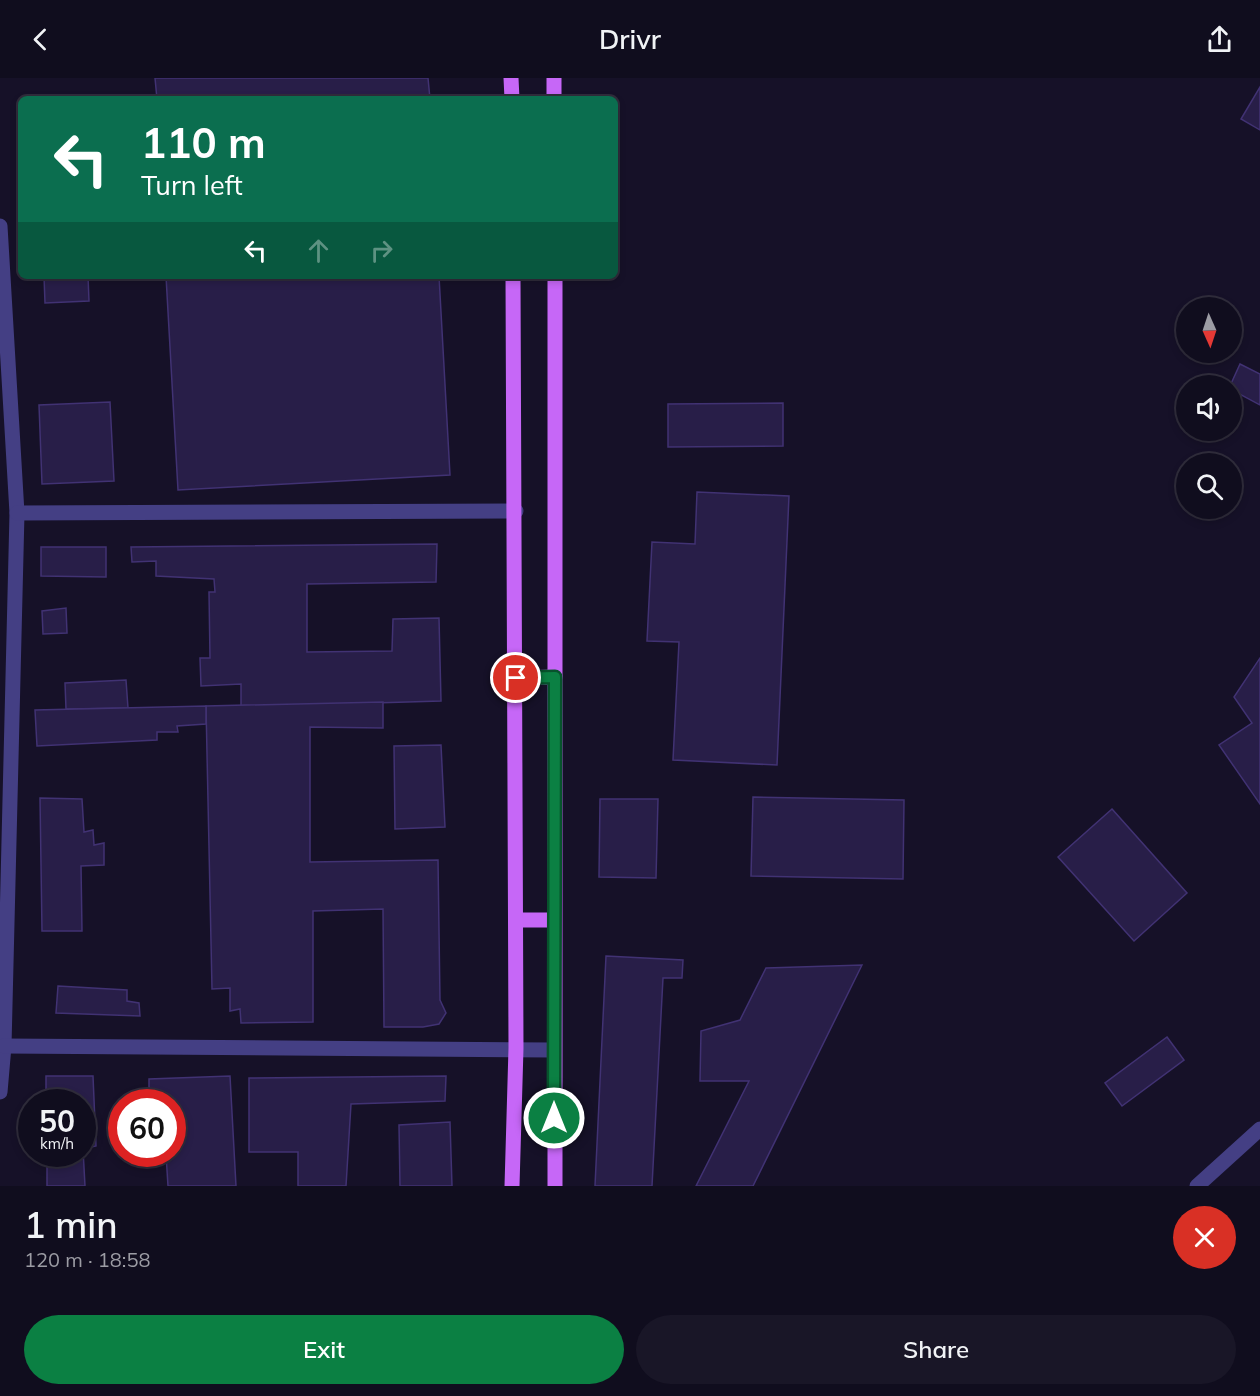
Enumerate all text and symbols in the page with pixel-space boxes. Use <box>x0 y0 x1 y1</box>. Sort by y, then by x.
text: Drivr <box>599 22 661 56</box>
icon: back <box>24 23 57 56</box>
icon: share <box>1203 23 1236 56</box>
text: 110 m <box>141 116 266 169</box>
icon: left <box>42 120 120 198</box>
text: Turn left <box>141 168 243 202</box>
icon: left <box>239 234 272 267</box>
icon: ahead <box>302 234 335 267</box>
icon: right <box>365 234 398 267</box>
north arrow <box>1176 297 1242 363</box>
map controls <box>1176 297 1242 519</box>
button: sound <box>1176 375 1242 441</box>
button: search <box>1176 453 1242 519</box>
pin <box>490 652 541 703</box>
icon: arrive <box>499 661 532 694</box>
position arrow <box>522 1086 586 1150</box>
speed limit sign: 60 <box>108 1089 186 1167</box>
text: 50 <box>39 1102 75 1140</box>
text: km/h <box>40 1134 74 1153</box>
text: 1 min <box>24 1202 118 1247</box>
button: close <box>1173 1206 1236 1269</box>
text: 120 m · 18:58 <box>24 1247 150 1272</box>
button: Exit <box>24 1315 624 1384</box>
button: Share <box>636 1315 1236 1384</box>

